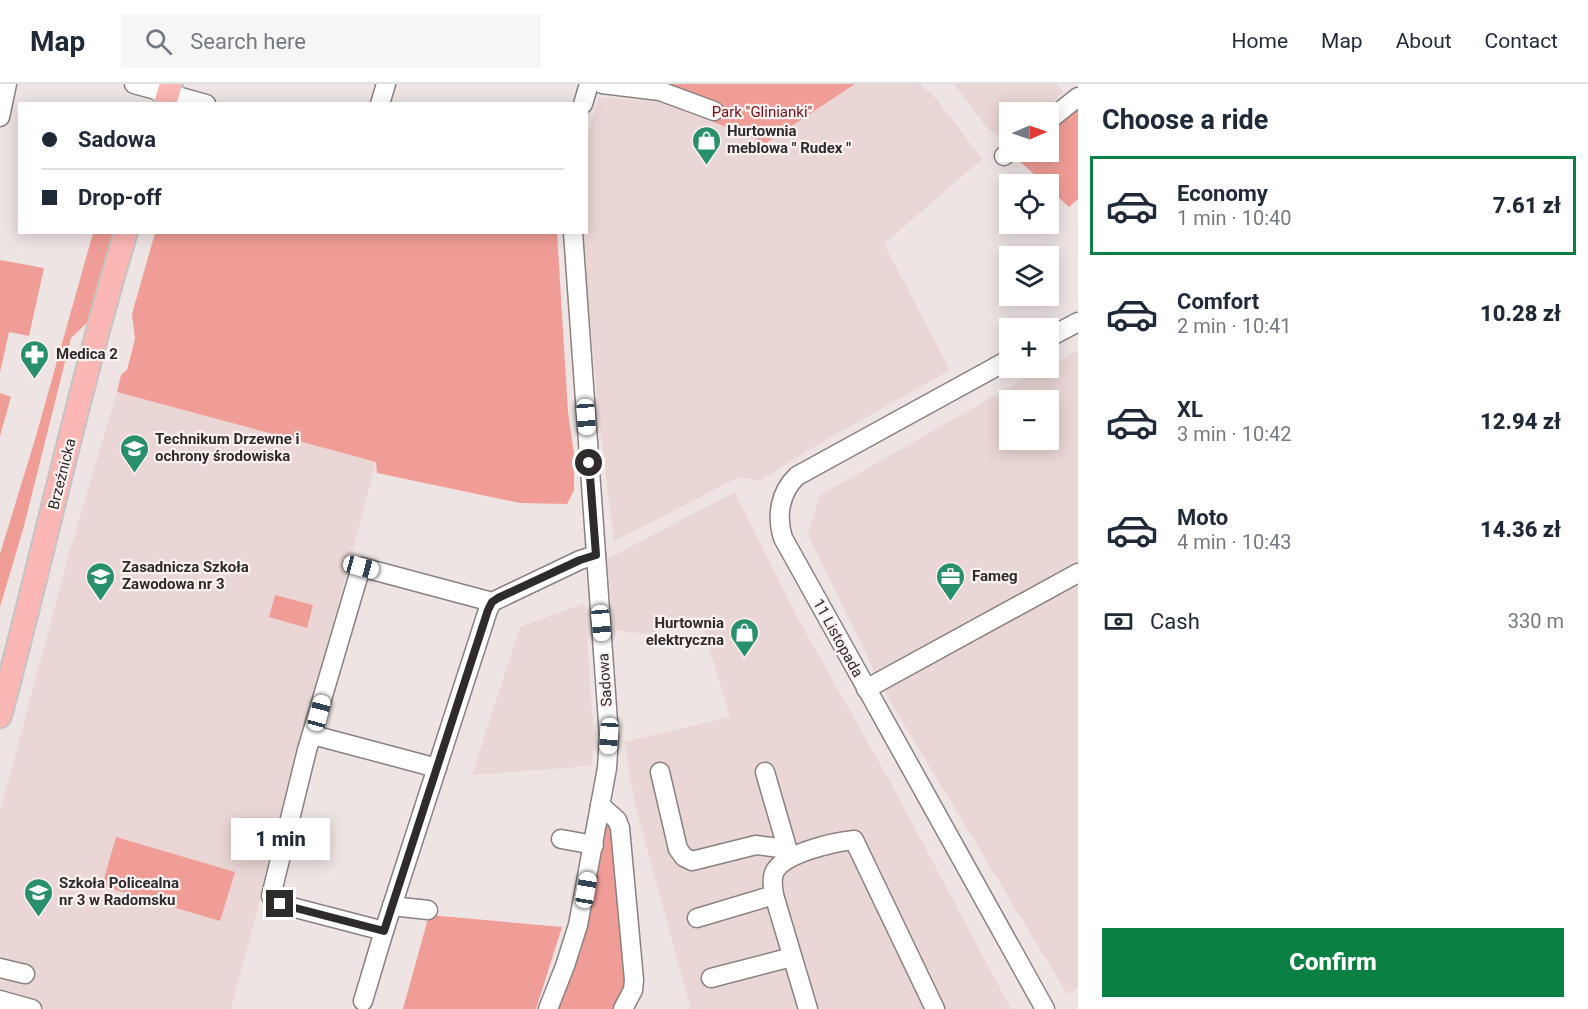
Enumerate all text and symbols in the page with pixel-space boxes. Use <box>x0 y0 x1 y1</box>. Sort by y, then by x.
search box <box>121 14 541 68</box>
text: Map <box>30 25 85 58</box>
icon: search <box>142 25 175 58</box>
text: Search here <box>190 29 306 54</box>
text: Home <box>1232 29 1288 53</box>
text: Map <box>1321 29 1363 53</box>
text: About <box>1396 29 1452 53</box>
text: Contact <box>1485 29 1558 53</box>
north arrow <box>999 102 1059 162</box>
map controls <box>999 102 1059 450</box>
park label: Park "Glinianki" <box>712 103 813 121</box>
text: Choose a ride <box>1102 104 1268 136</box>
place label: Hurtownia meblowa " Rudex " <box>727 122 851 157</box>
shop icon: Hurtownia meblowa " Rudex " <box>690 124 722 166</box>
text: Sadowa <box>78 127 156 152</box>
button: locate <box>999 174 1059 234</box>
icon: car <box>1105 179 1159 233</box>
text: Economy <box>1177 181 1268 206</box>
text: Drop-off <box>78 185 162 210</box>
text: 7.61 zł <box>1493 193 1561 218</box>
text: 1 min · 10:40 <box>1177 206 1292 230</box>
button: layers <box>999 246 1059 306</box>
icon: car <box>1105 287 1159 341</box>
text: Comfort <box>1177 289 1259 314</box>
text: 10.28 zł <box>1480 301 1561 326</box>
text: 2 min · 10:41 <box>1177 314 1292 338</box>
button: + <box>999 318 1059 378</box>
pharmacy icon: Medica 2 <box>19 338 51 380</box>
place label: Medica 2 <box>56 345 118 363</box>
button: − <box>999 390 1059 450</box>
icon: car <box>1105 395 1159 449</box>
text: XL <box>1177 397 1203 422</box>
car <box>576 398 596 436</box>
text: 12.94 zł <box>1480 409 1561 434</box>
text: 3 min · 10:42 <box>1177 422 1292 446</box>
place label: Technikum Drzewne i ochrony środowiska <box>155 430 300 465</box>
school or university icon: Technikum Drzewne i ochrony środowiska <box>118 432 150 474</box>
street label: Brzeźnicka <box>44 437 80 511</box>
route start <box>575 449 602 476</box>
icon: car <box>1105 503 1159 557</box>
text: Moto <box>1177 505 1228 530</box>
text: 14.36 zł <box>1480 517 1561 542</box>
text: 4 min · 10:43 <box>1177 530 1292 554</box>
car <box>341 554 381 580</box>
place label: Zasadnicza Szkoła Zawodowa nr 3 <box>122 558 249 593</box>
school or university icon: Zasadnicza Szkoła Zawodowa nr 3 <box>85 560 117 602</box>
office icon: Fameg <box>935 560 967 602</box>
place label: Fameg <box>972 567 1018 585</box>
street label: 11 Listopada <box>809 596 867 680</box>
car <box>590 604 612 642</box>
icon: cash <box>1102 605 1135 638</box>
text: Cash <box>1150 609 1200 634</box>
text: 330 m <box>1508 609 1564 633</box>
place label: Hurtownia elektryczna <box>646 614 724 649</box>
shop icon: Hurtownia elektryczna <box>729 616 761 658</box>
street label: Sadowa <box>594 653 616 707</box>
car <box>306 693 332 733</box>
car <box>599 717 619 755</box>
callout: 1 min <box>230 817 330 859</box>
text: 1 min <box>255 827 306 851</box>
car <box>574 871 598 909</box>
place label: Szkoła Policealna nr 3 w Radomsku <box>59 874 179 909</box>
school or university icon: Szkoła Policealna nr 3 w Radomsku <box>22 876 54 918</box>
route end <box>266 890 293 917</box>
button: Confirm <box>1102 928 1564 997</box>

